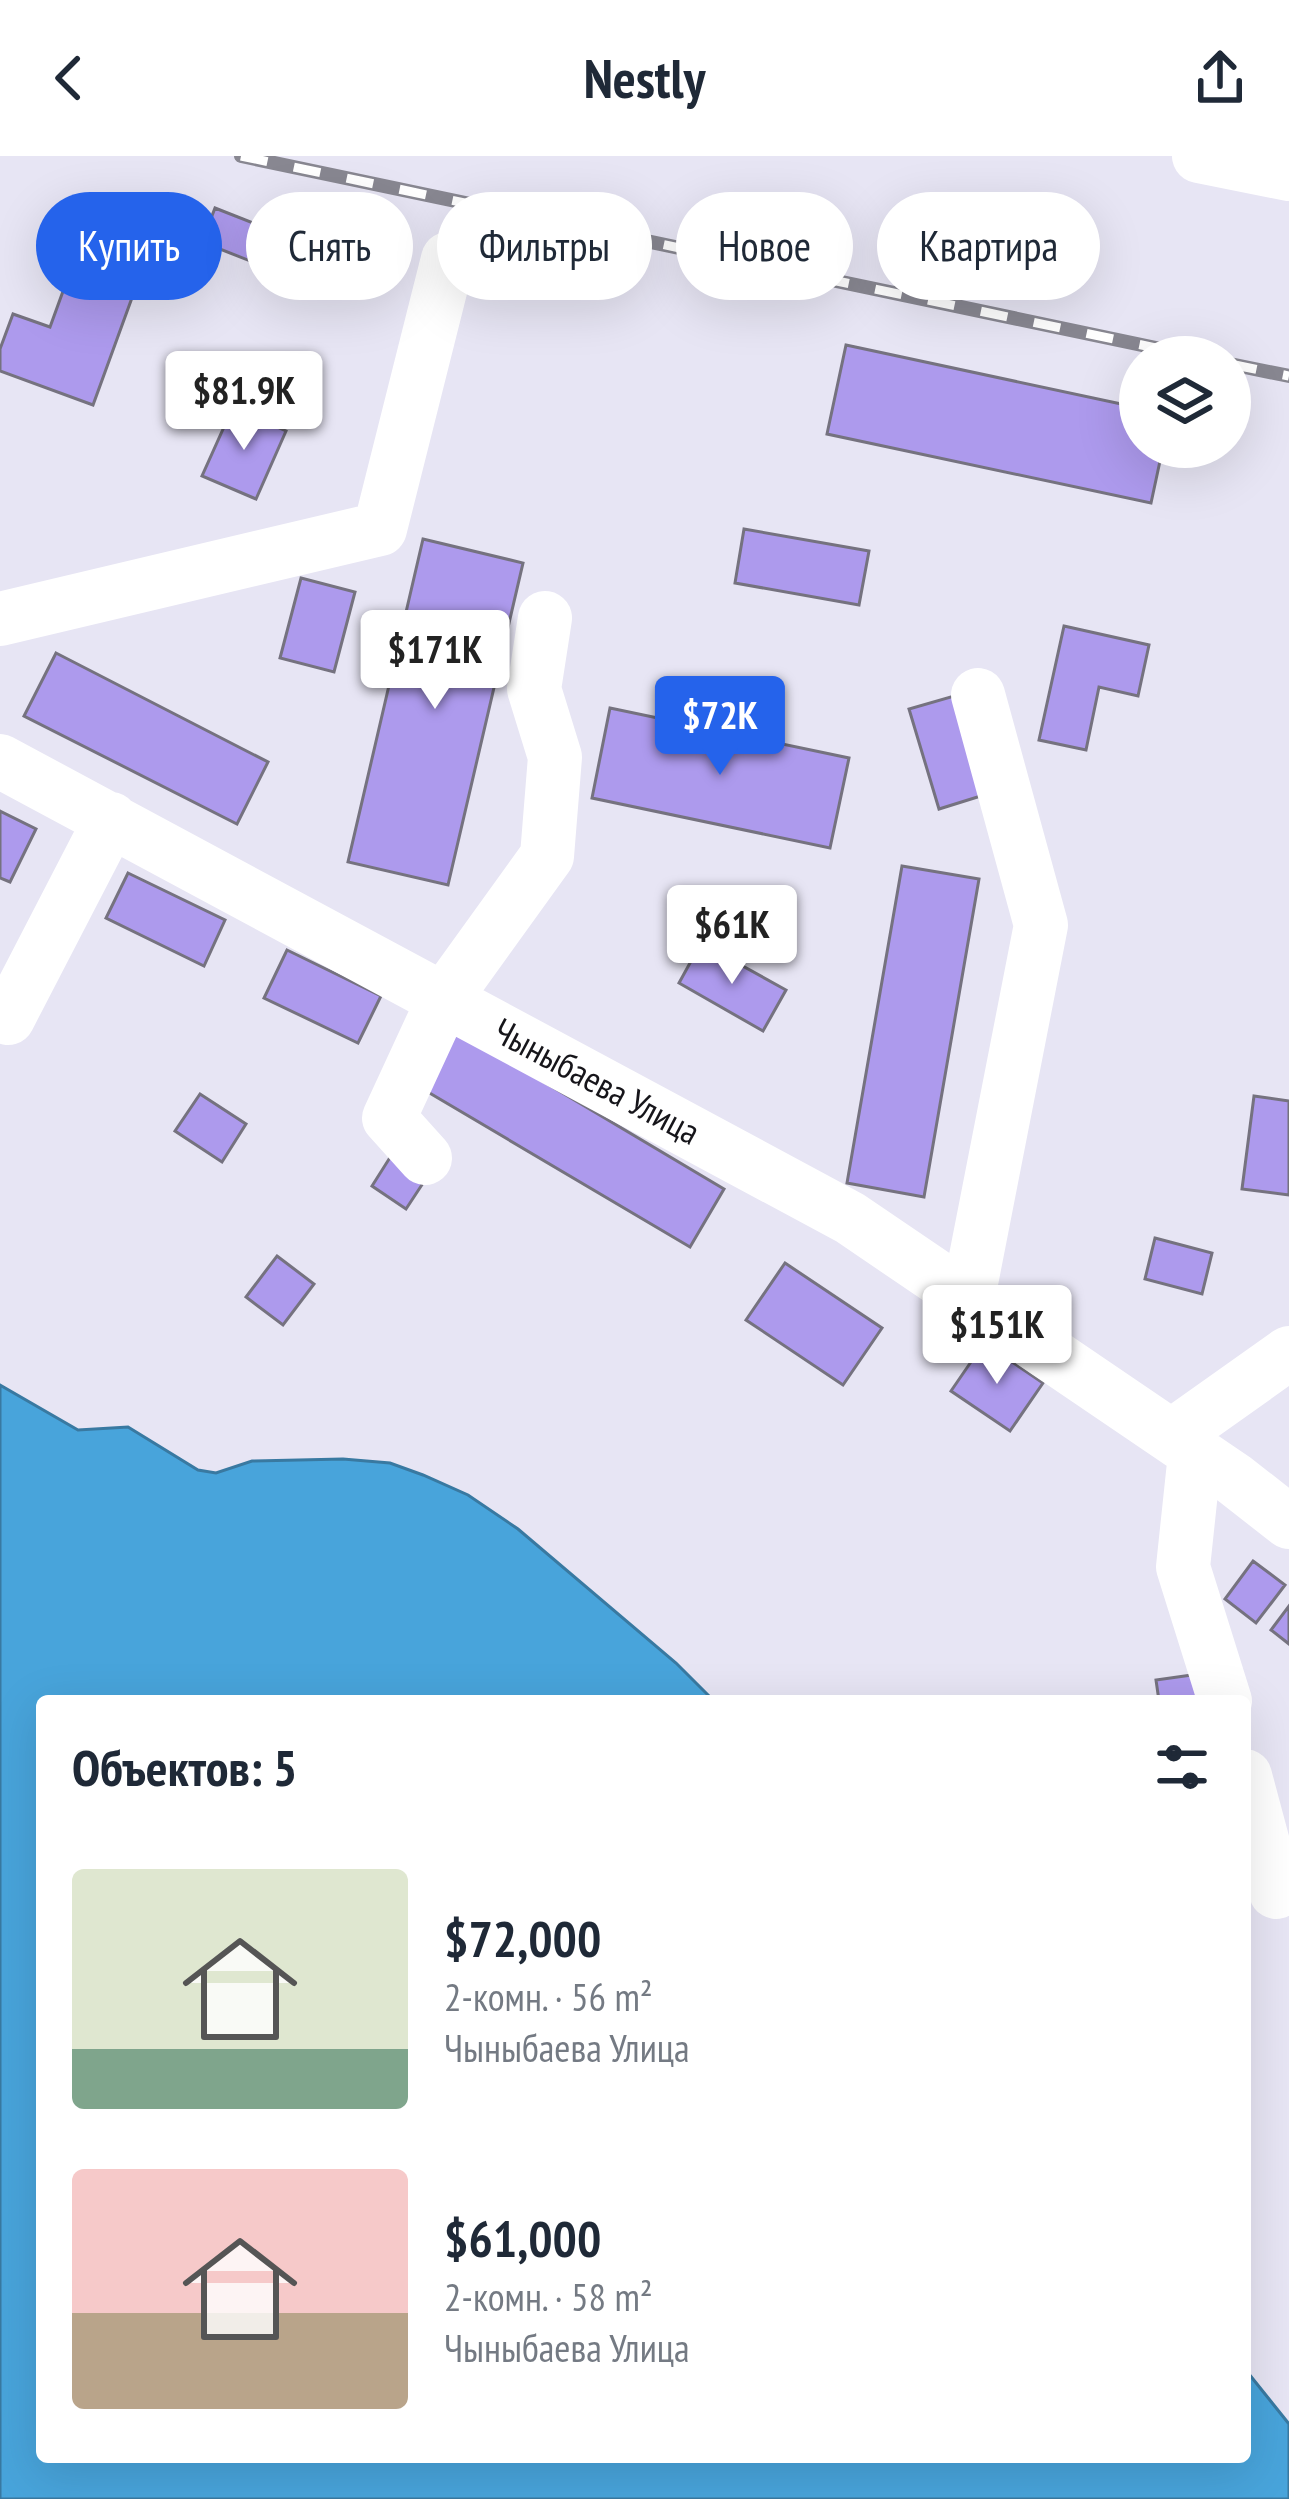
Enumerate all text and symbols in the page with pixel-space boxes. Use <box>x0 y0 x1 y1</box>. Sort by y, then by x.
text: Nestly <box>584 43 705 113</box>
icon: back <box>36 45 102 111</box>
icon: share <box>1187 45 1253 111</box>
chip: Купить <box>36 192 222 300</box>
chip: Снять <box>246 192 413 300</box>
chip: Фильтры <box>437 192 652 300</box>
chip: Новое <box>676 192 853 300</box>
chip: Квартира <box>877 192 1100 300</box>
map controls <box>1119 336 1251 468</box>
button: layers <box>1119 336 1251 468</box>
pin: $81.9K <box>146 351 342 453</box>
text: $81.9K <box>192 364 296 415</box>
pin: $171K <box>351 610 519 712</box>
text: $171K <box>388 623 482 674</box>
pin: $72K <box>649 676 791 778</box>
text: $72K <box>682 689 758 740</box>
pin: $61K <box>661 885 803 987</box>
text: $61K <box>694 898 770 949</box>
street label: Чыныбаева Улица <box>486 1007 708 1155</box>
pin: $151K <box>913 1285 1081 1387</box>
text: $151K <box>950 1298 1044 1349</box>
text: Объектов: 5 <box>72 1734 297 1800</box>
icon: filters <box>1149 1734 1215 1800</box>
text: $72,000 <box>444 1905 601 1971</box>
icon: home <box>168 1917 312 2061</box>
text: 2-комн. · 56 m² <box>444 1971 653 2022</box>
text: Чыныбаева Улица <box>444 2022 690 2073</box>
text: $61,000 <box>444 2205 601 2271</box>
icon: home <box>168 2217 312 2361</box>
text: 2-комн. · 58 m² <box>444 2271 653 2322</box>
text: Чыныбаева Улица <box>444 2322 690 2373</box>

